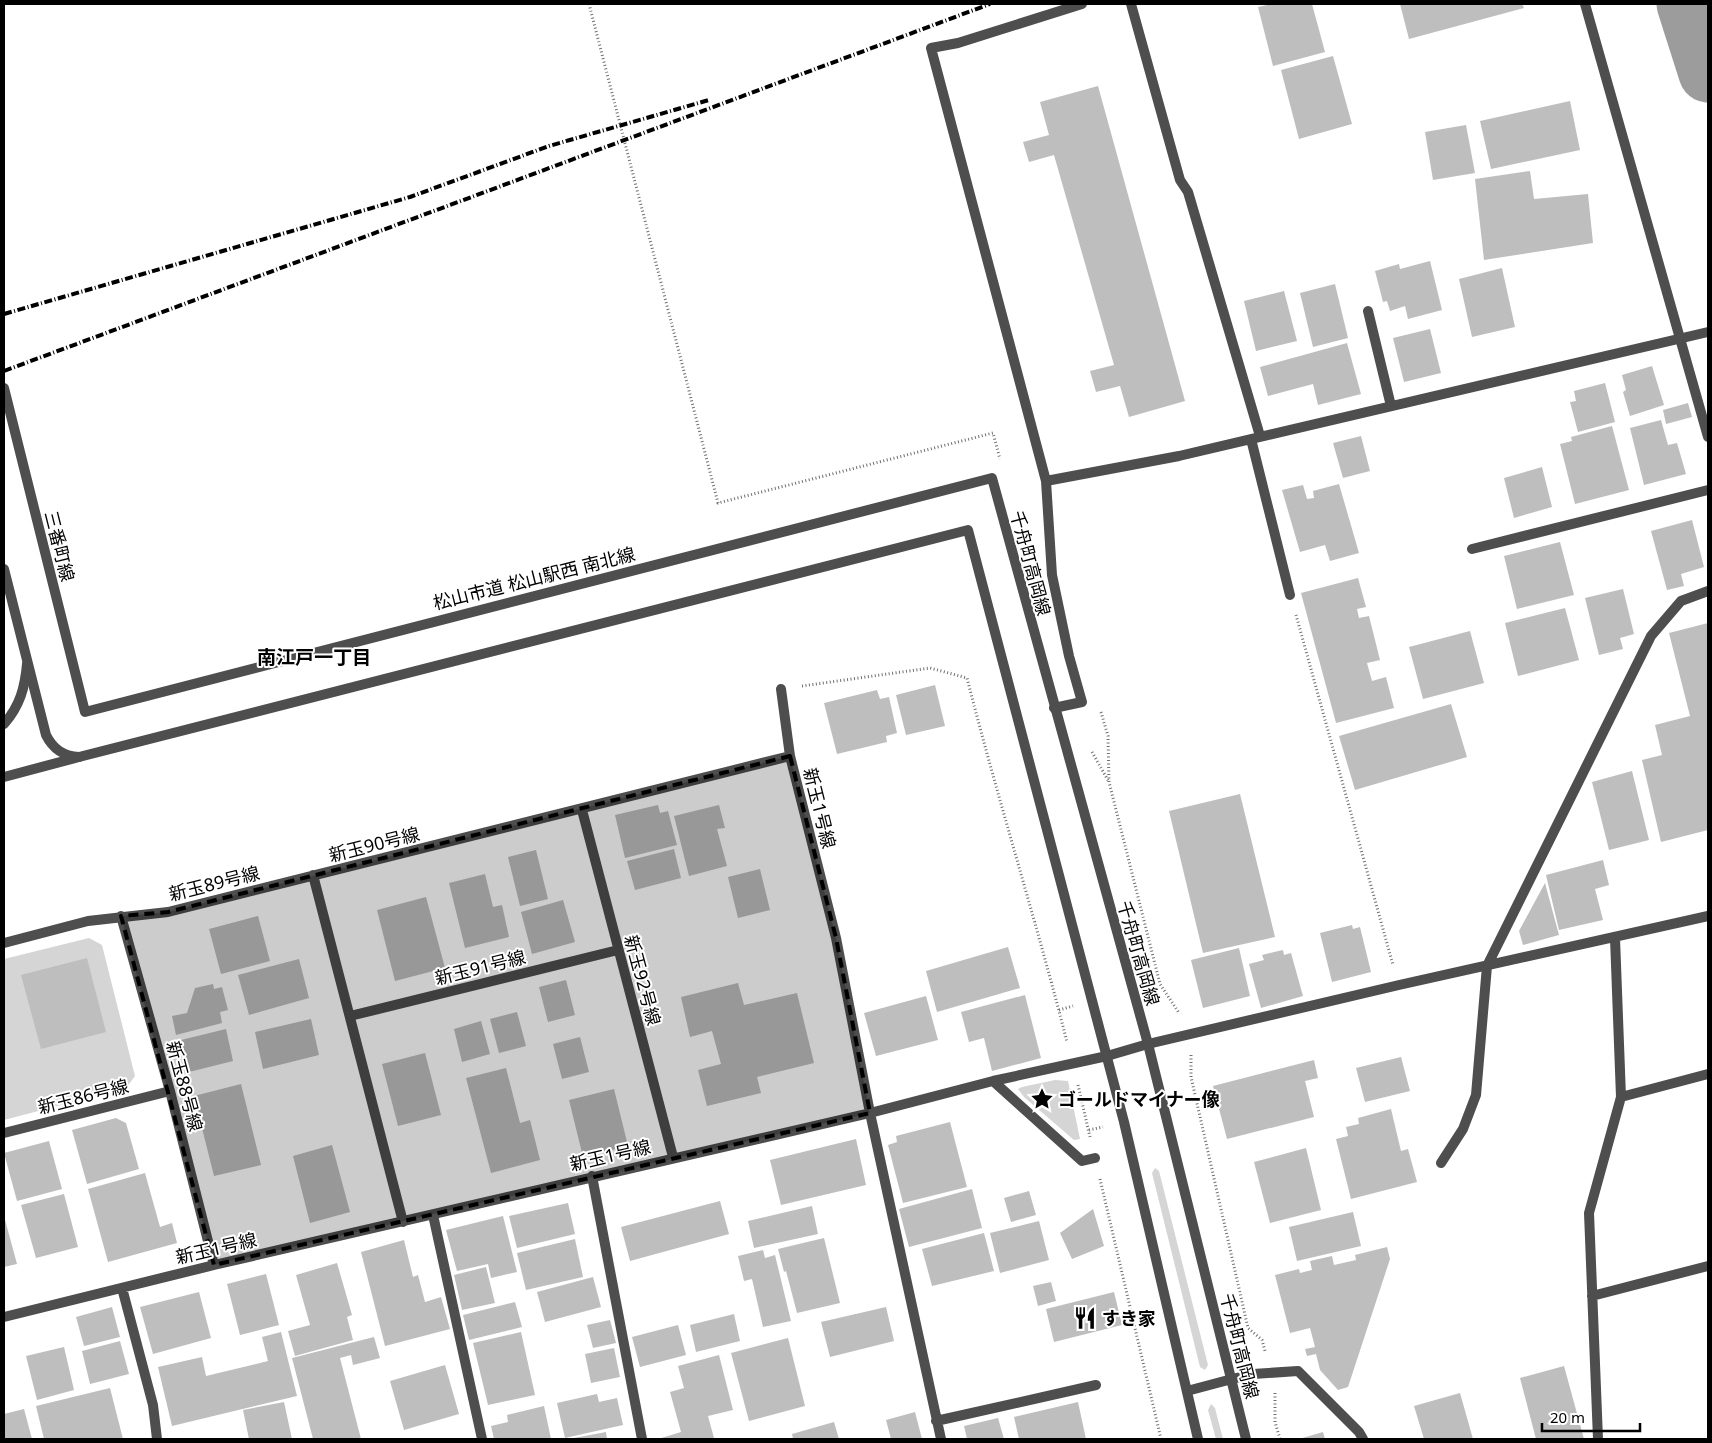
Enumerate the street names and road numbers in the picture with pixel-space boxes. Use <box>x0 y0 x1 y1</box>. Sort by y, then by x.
street label: 三番町線 <box>40 508 80 584</box>
street label: 千舟町高岡線 <box>1005 508 1057 618</box>
street label: 松山市道 松山駅西 南北線 <box>430 541 638 615</box>
street label: 新玉1号線 <box>798 765 842 851</box>
street label: 新玉90号線 <box>326 821 422 867</box>
street label: 新玉89号線 <box>166 860 262 906</box>
street label: 千舟町高岡線 <box>1113 898 1165 1008</box>
street label: 新玉92号線 <box>619 932 667 1028</box>
street label: 新玉91号線 <box>432 944 528 990</box>
street label: 新玉88号線 <box>161 1038 209 1134</box>
street label: 新玉86号線 <box>35 1073 131 1119</box>
street label: 新玉1号線 <box>567 1134 653 1176</box>
street label: 新玉1号線 <box>173 1227 259 1269</box>
street label: 千舟町高岡線 <box>1215 1291 1265 1401</box>

